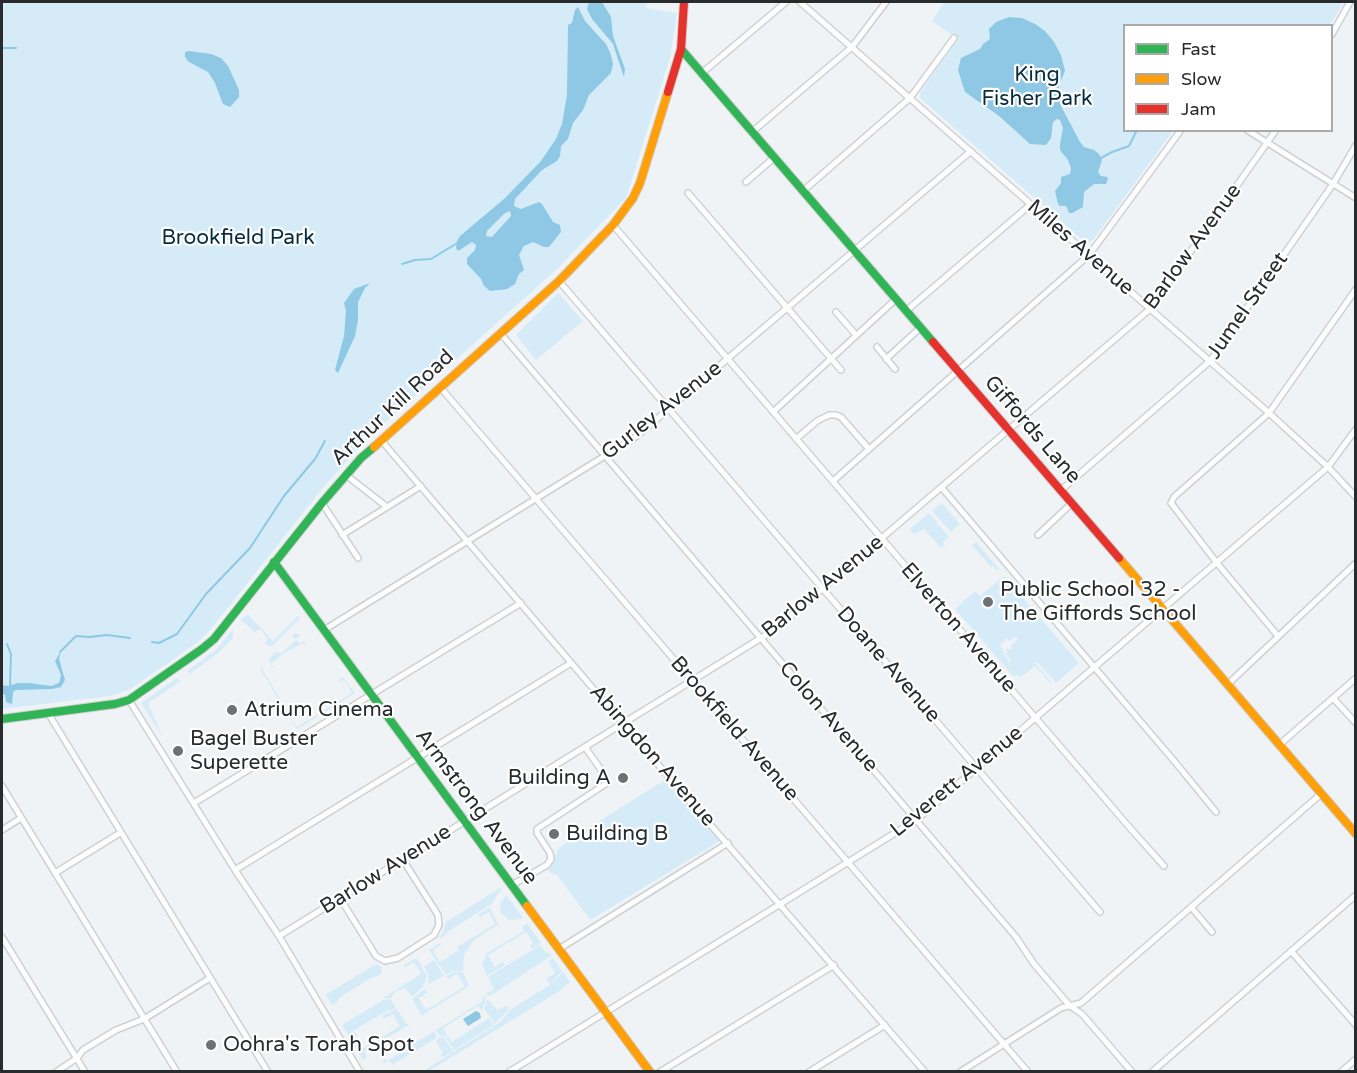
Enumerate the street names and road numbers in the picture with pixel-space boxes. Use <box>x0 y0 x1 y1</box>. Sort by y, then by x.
street label: Barlow Avenue <box>1139 179 1247 315</box>
street label: Miles Avenue <box>1022 195 1138 301</box>
street label: Jumel Street <box>1202 248 1294 364</box>
street label: Arthur Kill Road <box>326 345 460 471</box>
street label: Gurley Avenue <box>597 356 727 466</box>
street label: Giffords Lane <box>978 371 1086 489</box>
street label: Barlow Avenue <box>757 530 889 644</box>
street label: Elverton Avenue <box>895 558 1021 698</box>
street label: Doane Avenue <box>831 602 945 728</box>
street label: Brookfield Avenue <box>664 651 804 807</box>
street label: Colon Avenue <box>773 656 883 778</box>
street label: Abingdon Avenue <box>584 680 720 832</box>
street label: Leverett Avenue <box>886 721 1028 843</box>
street label: Armstrong Avenue <box>409 724 543 890</box>
street label: Barlow Avenue <box>316 820 456 920</box>

